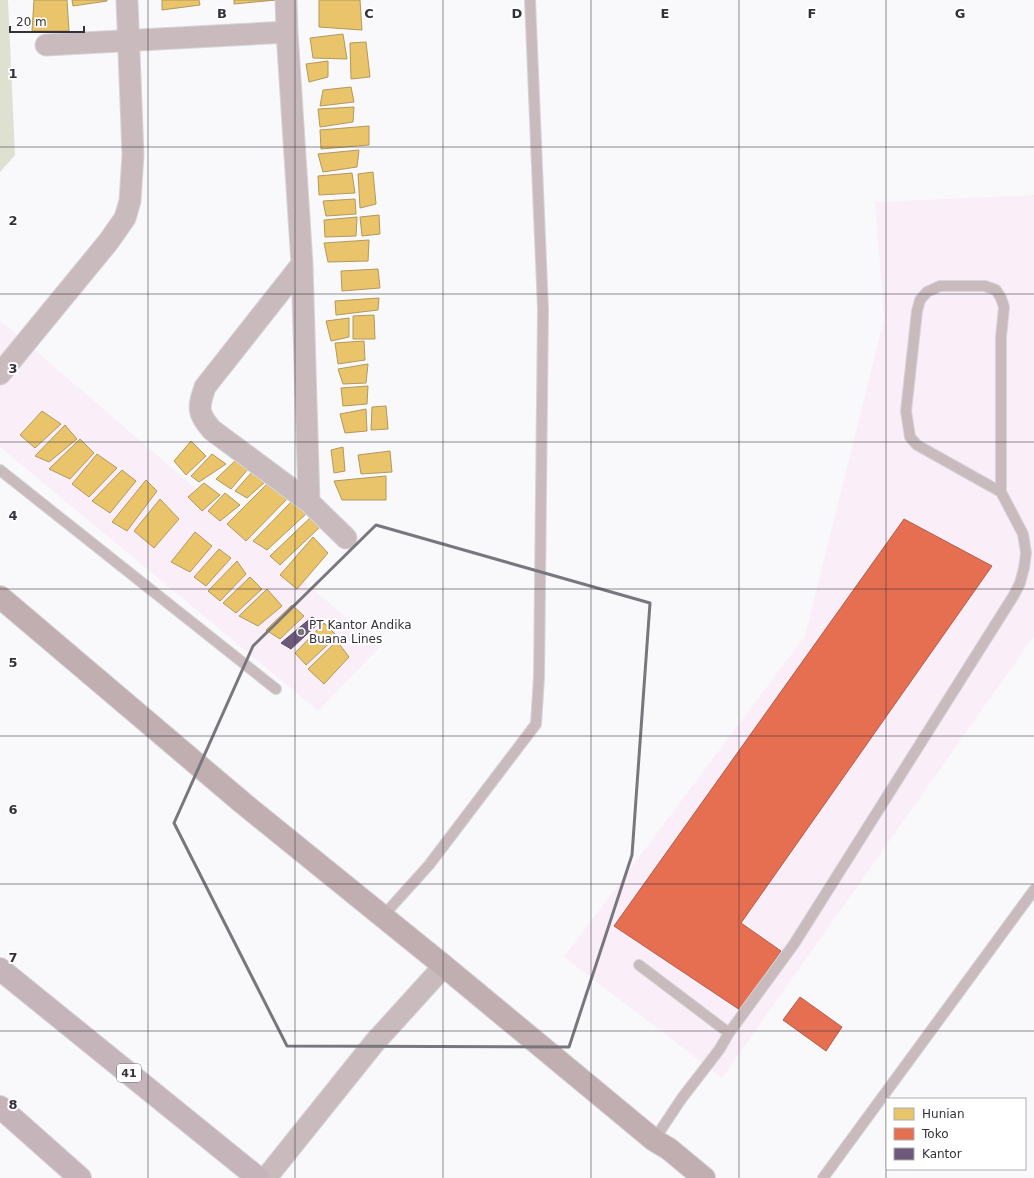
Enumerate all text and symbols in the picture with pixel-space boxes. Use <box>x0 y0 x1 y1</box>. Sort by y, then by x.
text: B <box>217 6 227 21</box>
text: C <box>364 6 374 21</box>
text: D <box>512 6 523 21</box>
text: E <box>661 6 669 21</box>
text: F <box>808 6 816 21</box>
text: G <box>955 6 965 21</box>
scale bar <box>10 8 84 34</box>
text: 20 m <box>16 15 47 29</box>
text: 1 <box>8 66 18 81</box>
text: 2 <box>8 213 18 228</box>
text: 3 <box>8 361 18 376</box>
text: 4 <box>8 508 18 523</box>
place label: PT Kantor Andika Buana Lines <box>309 618 412 646</box>
marker: PT Kantor Andika Buana Lines <box>296 627 306 637</box>
text: 5 <box>8 655 18 670</box>
text: 6 <box>8 802 18 817</box>
text: 7 <box>8 950 18 965</box>
road number: 41 <box>117 1064 141 1082</box>
text: 8 <box>8 1097 18 1112</box>
legend <box>886 1098 1026 1170</box>
text: Hunian <box>922 1107 965 1121</box>
text: Toko <box>921 1127 949 1141</box>
text: Kantor <box>922 1147 962 1161</box>

